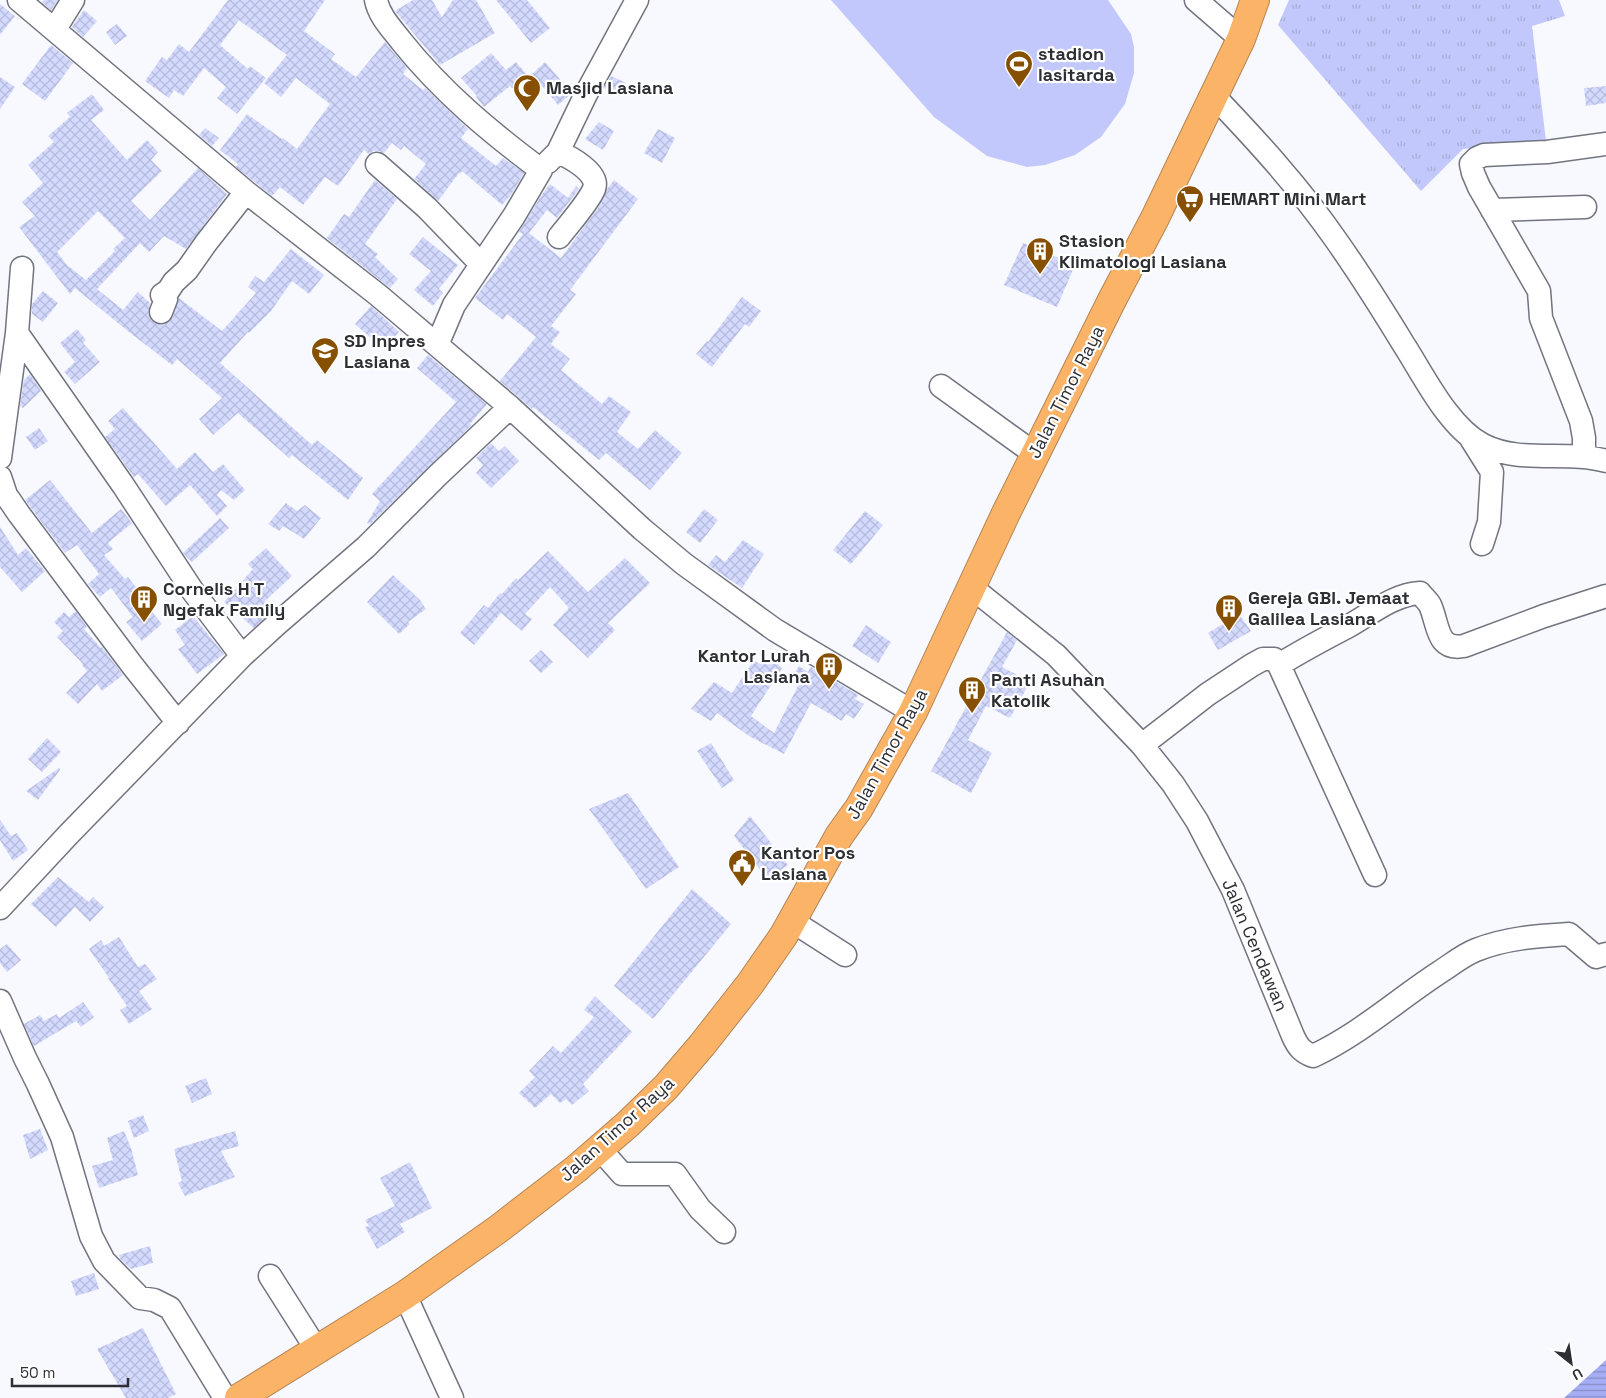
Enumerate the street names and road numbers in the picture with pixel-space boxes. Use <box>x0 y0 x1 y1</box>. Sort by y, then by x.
street label: Jalan Timor Raya <box>1022 321 1109 462</box>
street label: Jalan Timor Raya <box>841 684 932 823</box>
street label: Jalan Cendawan <box>1217 875 1294 1015</box>
street label: Jalan Timor Raya <box>555 1071 679 1186</box>

